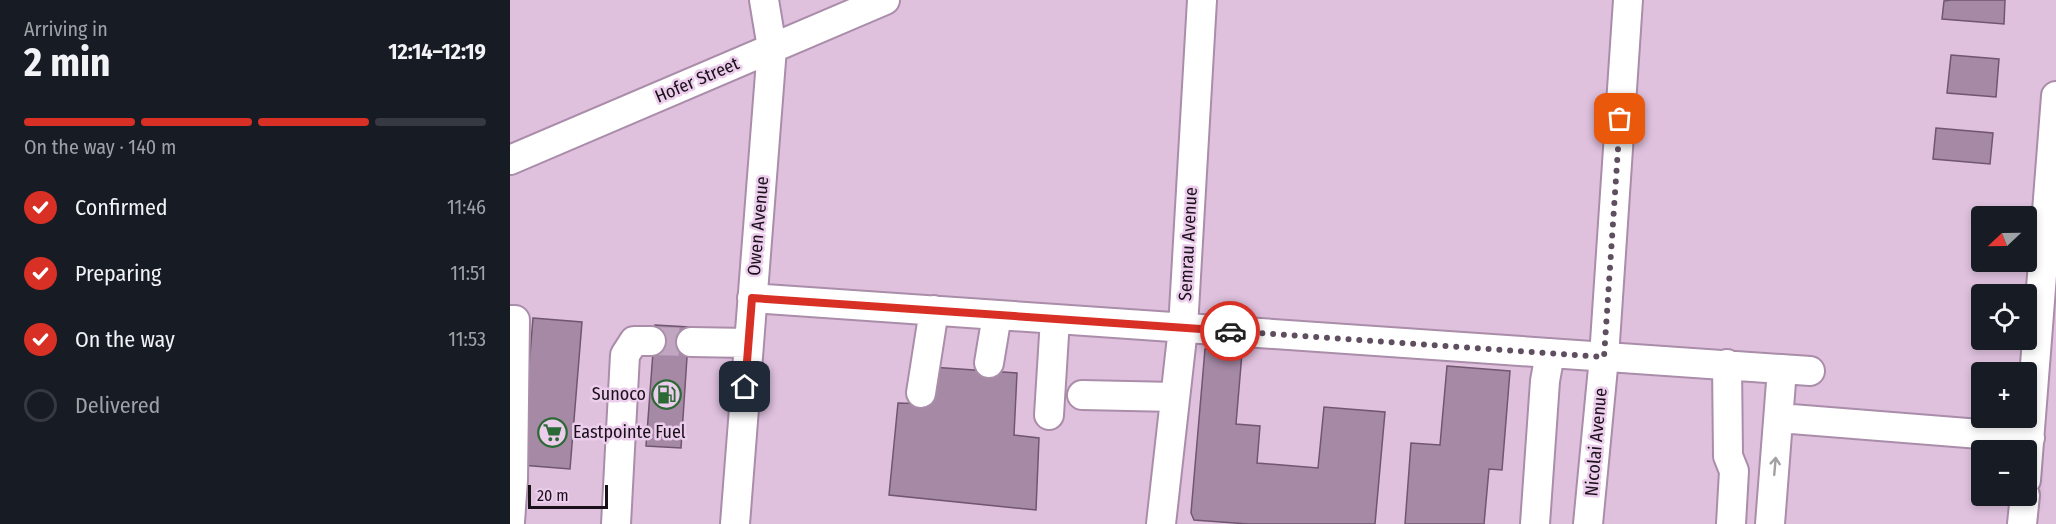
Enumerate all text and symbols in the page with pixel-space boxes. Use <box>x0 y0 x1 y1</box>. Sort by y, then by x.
text: Arriving in <box>24 17 108 41</box>
text: 12:14–12:19 <box>388 38 486 65</box>
text: 2 min <box>24 40 110 86</box>
street label: Hofer Street <box>652 52 743 108</box>
pin <box>1594 93 1645 144</box>
icon: bag <box>1603 102 1636 135</box>
text: On the way · 140 m <box>24 135 176 159</box>
street label: Owen Avenue <box>743 175 773 277</box>
street label: Semrau Avenue <box>1174 186 1202 301</box>
icon: check <box>24 191 57 224</box>
text: Confirmed <box>75 194 168 221</box>
text: 11:46 <box>447 195 486 219</box>
north arrow <box>1971 206 2037 272</box>
map controls <box>1971 206 2037 506</box>
icon: check <box>24 257 57 290</box>
text: Preparing <box>75 260 161 287</box>
text: 11:51 <box>450 261 486 285</box>
button: locate <box>1971 284 2037 350</box>
courier <box>1200 301 1260 361</box>
icon: car <box>1214 315 1247 348</box>
icon: check <box>24 323 57 356</box>
text: On the way <box>75 326 175 353</box>
text: 11:53 <box>448 327 486 351</box>
pin <box>719 361 770 412</box>
button: + <box>1971 362 2037 428</box>
icon: home <box>728 370 761 403</box>
fuel station icon: Sunoco <box>651 378 683 410</box>
place label: Sunoco <box>592 383 646 405</box>
street label: Nicolai Avenue <box>1580 387 1612 497</box>
text: Delivered <box>75 392 160 419</box>
supermarket icon: Eastpointe Fuel <box>536 416 568 448</box>
place label: Eastpointe Fuel <box>573 421 686 443</box>
button: − <box>1971 440 2037 506</box>
one-way arrow <box>1770 456 1781 476</box>
scale bar <box>528 482 608 510</box>
text: 20 m <box>537 486 568 505</box>

